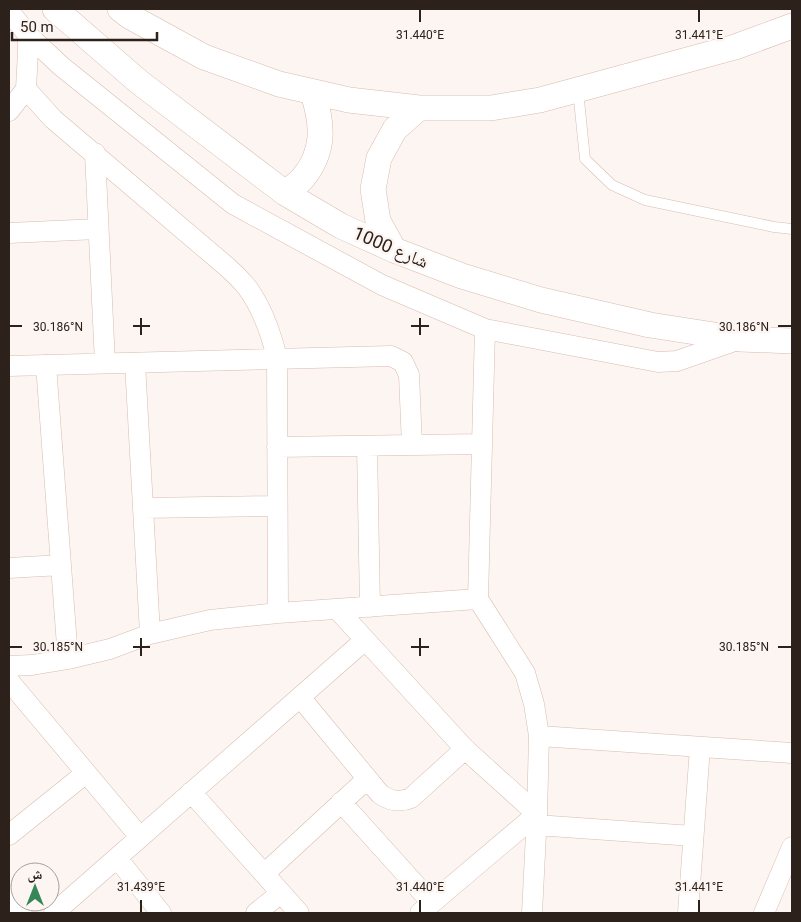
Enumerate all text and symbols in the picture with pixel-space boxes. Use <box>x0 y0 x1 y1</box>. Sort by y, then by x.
scale bar <box>12 10 158 42</box>
text: 50 m <box>20 18 54 36</box>
text: 31.440°E <box>396 28 444 42</box>
text: 31.441°E <box>675 28 723 42</box>
street label: شارع 1000 <box>350 222 432 273</box>
text: 30.186°N <box>33 320 83 334</box>
text: 30.186°N <box>719 320 769 334</box>
text: 30.185°N <box>33 640 83 654</box>
text: 30.185°N <box>719 640 769 654</box>
north arrow <box>10 862 60 912</box>
text: ش <box>28 866 43 883</box>
text: 31.439°E <box>117 880 165 894</box>
text: 31.440°E <box>396 880 444 894</box>
text: 31.441°E <box>675 880 723 894</box>

